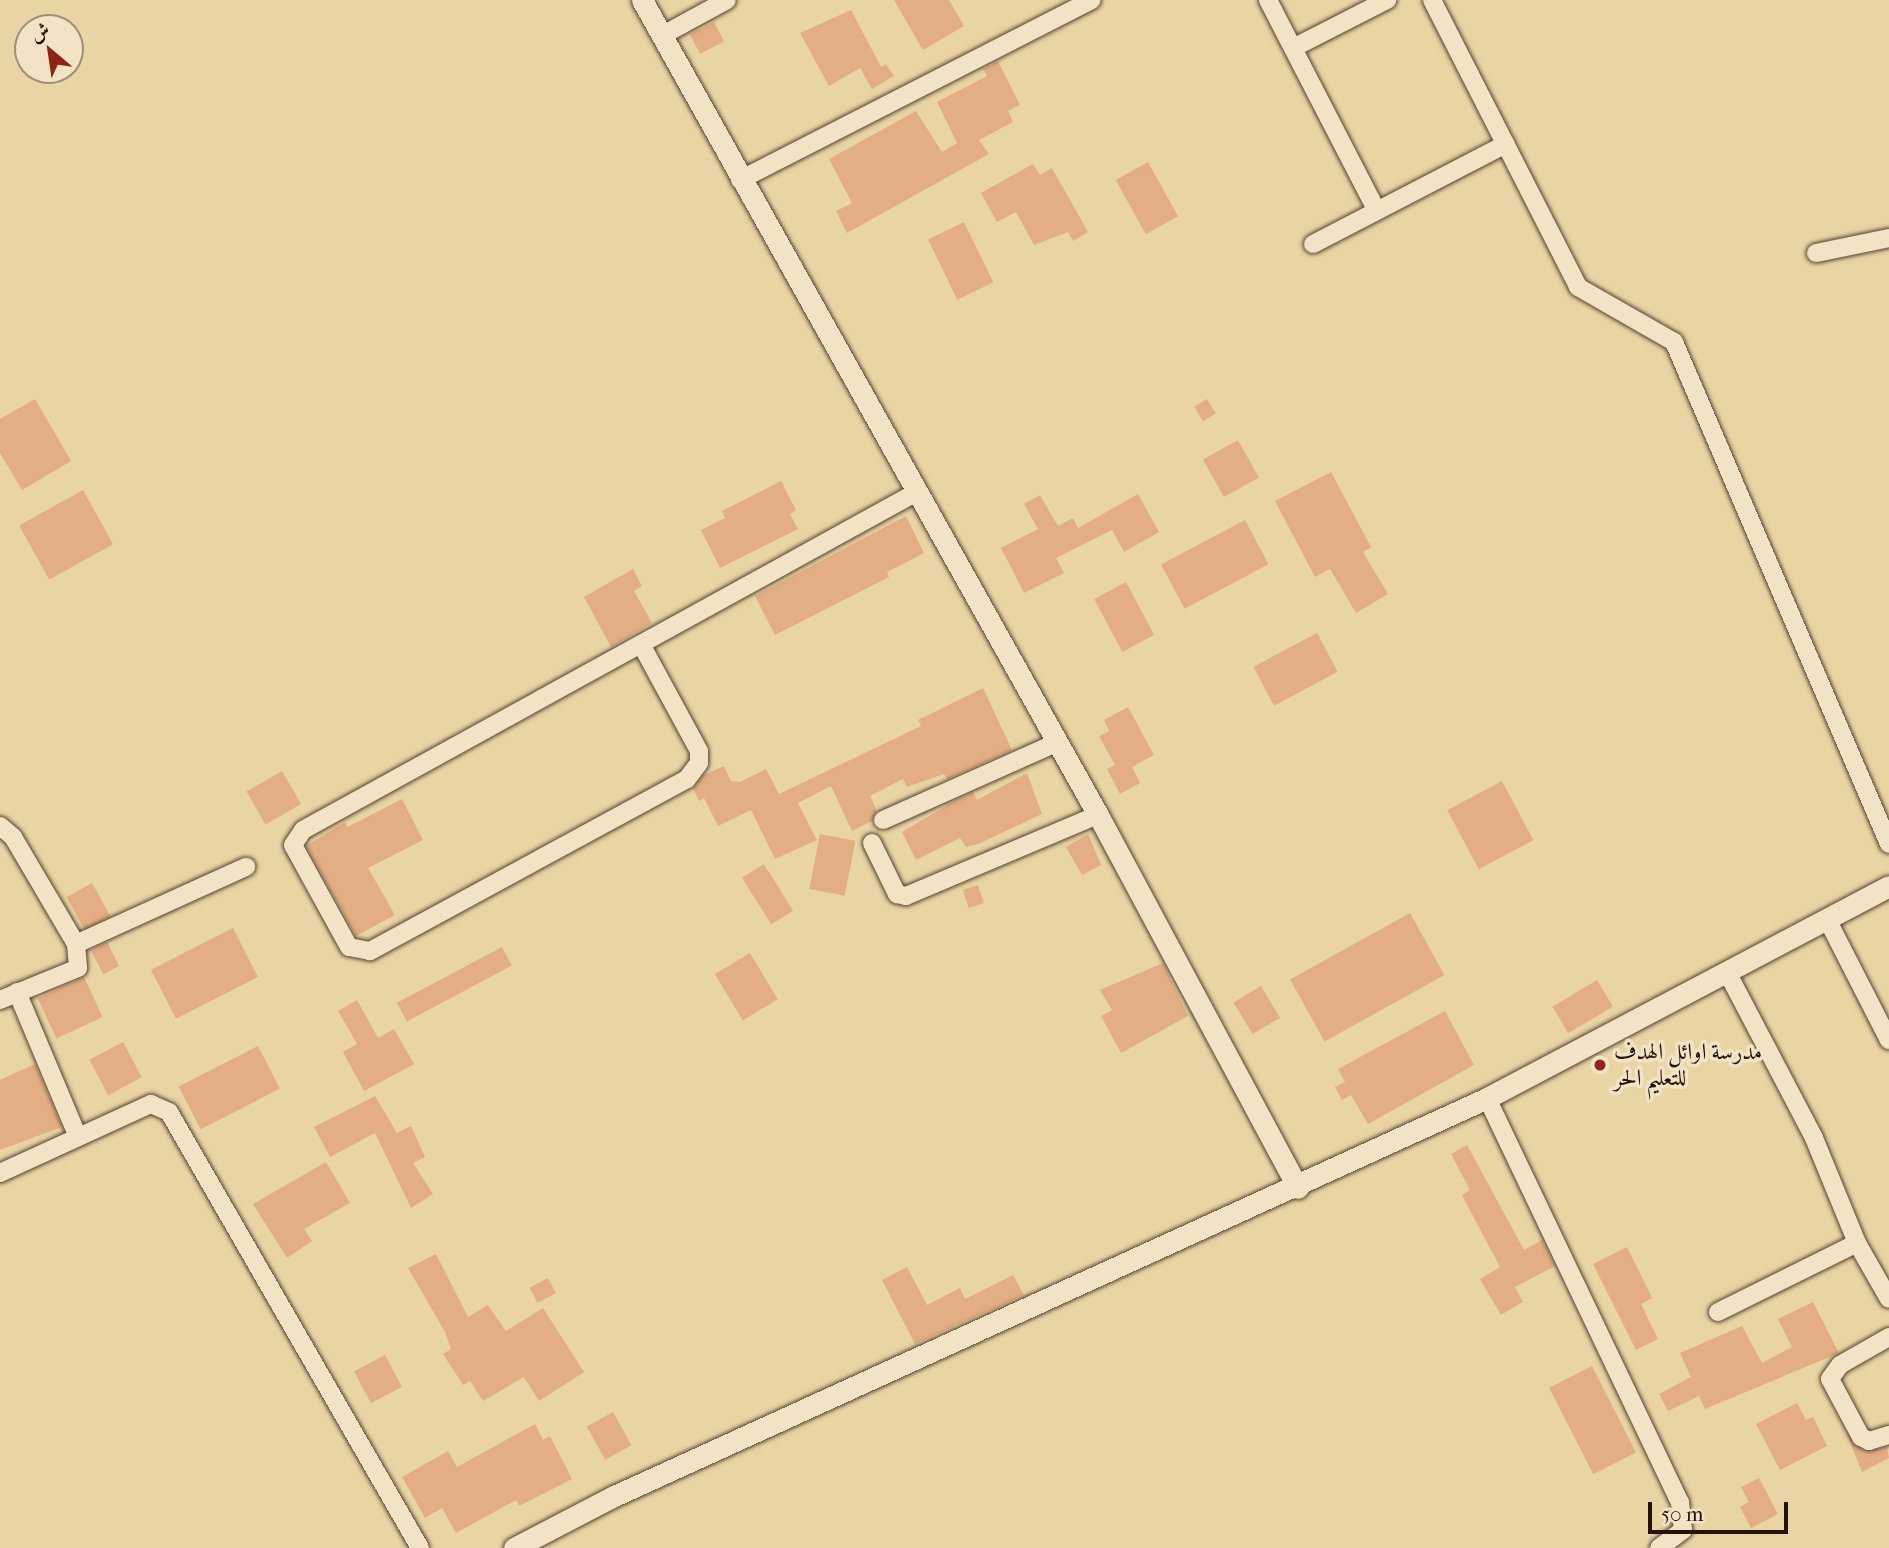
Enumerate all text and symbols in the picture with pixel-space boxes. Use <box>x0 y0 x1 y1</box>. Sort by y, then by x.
north arrow <box>14 14 84 84</box>
text: ش <box>26 18 53 47</box>
place label: مدرسة اوائل الهدف للتعليم الحر <box>1614 1038 1762 1092</box>
marker: مدرسة اوائل الهدف للتعليم الحر <box>1592 1057 1608 1073</box>
scale bar <box>1651 1488 1791 1532</box>
text: 50 m <box>1661 1502 1704 1526</box>

